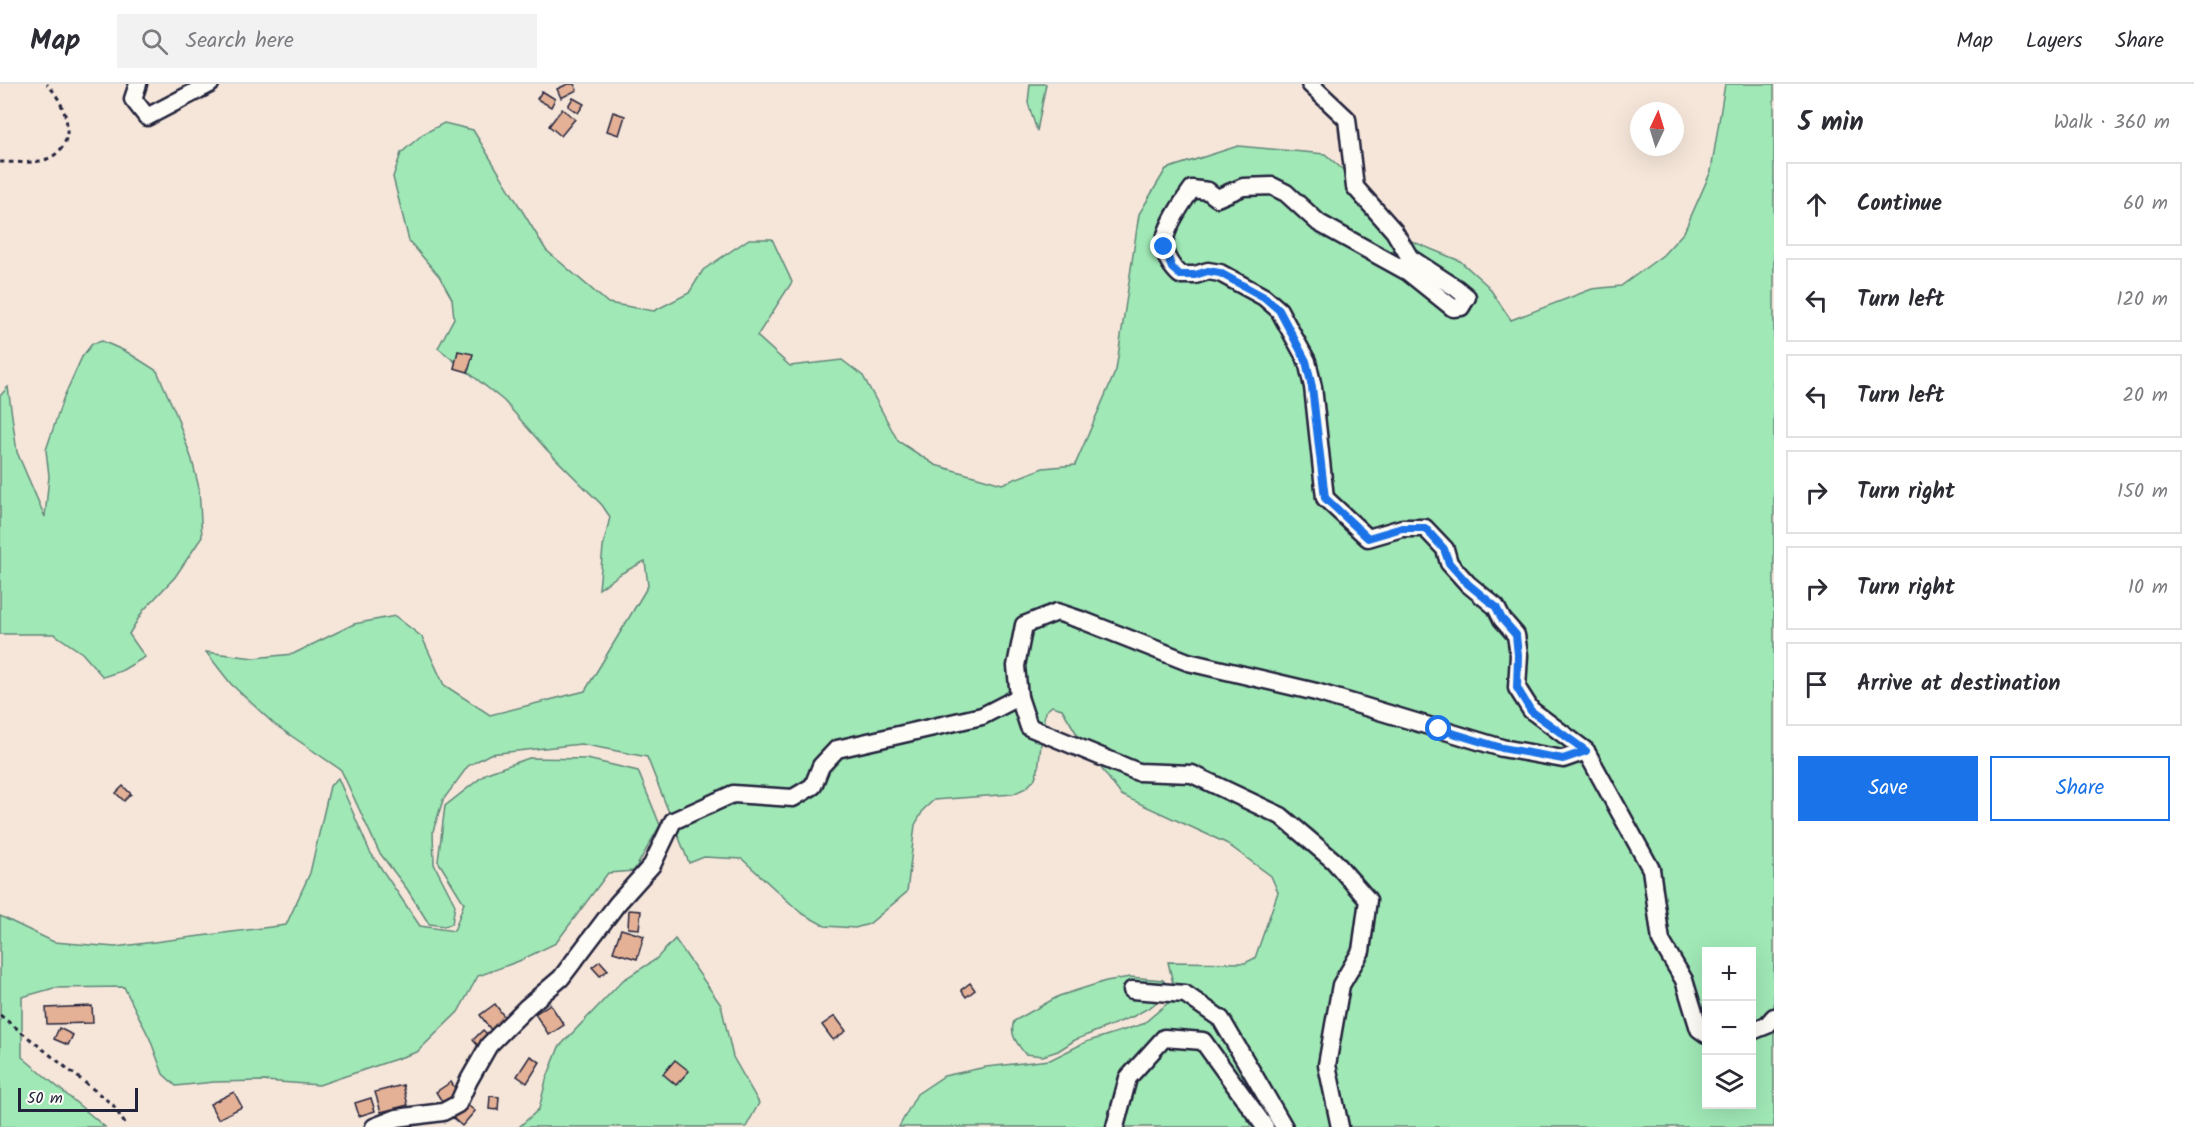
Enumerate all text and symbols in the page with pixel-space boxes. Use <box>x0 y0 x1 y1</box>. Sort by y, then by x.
search box <box>117 14 537 68</box>
text: Map <box>30 19 81 64</box>
text: Search here <box>186 24 294 59</box>
icon: search <box>138 25 171 58</box>
text: Map <box>1956 25 1993 58</box>
text: Layers <box>2026 25 2082 58</box>
text: Share <box>2115 25 2164 58</box>
north arrow <box>1630 102 1684 156</box>
text: 5 min <box>1798 102 1864 144</box>
text: Walk · 360 m <box>2053 107 2170 139</box>
text: Continue <box>1857 187 1942 222</box>
icon: ahead <box>1800 188 1833 221</box>
text: 60 m <box>2123 188 2168 220</box>
route end <box>1150 233 1176 259</box>
text: Turn left <box>1857 283 1944 318</box>
icon: left <box>1800 284 1833 317</box>
text: 120 m <box>2116 284 2168 316</box>
text: Turn left <box>1857 379 1944 414</box>
icon: left <box>1800 380 1833 413</box>
text: 20 m <box>2122 380 2168 412</box>
text: Turn right <box>1857 475 1955 510</box>
icon: right <box>1800 476 1833 509</box>
text: 150 m <box>2117 476 2168 508</box>
text: Turn right <box>1857 571 1955 606</box>
icon: right <box>1800 572 1833 605</box>
text: 10 m <box>2128 572 2168 604</box>
text: Arrive at destination <box>1857 667 2060 702</box>
icon: arrive <box>1800 668 1833 701</box>
route start <box>1425 715 1451 741</box>
button: Save <box>1798 756 1978 821</box>
button: Share <box>1990 756 2170 821</box>
map controls <box>1702 947 1756 1109</box>
button: + <box>1702 947 1756 1001</box>
button: − <box>1702 1001 1756 1055</box>
button: layers <box>1702 1055 1756 1109</box>
scale bar <box>18 1085 138 1112</box>
text: 50 m <box>27 1086 63 1111</box>

